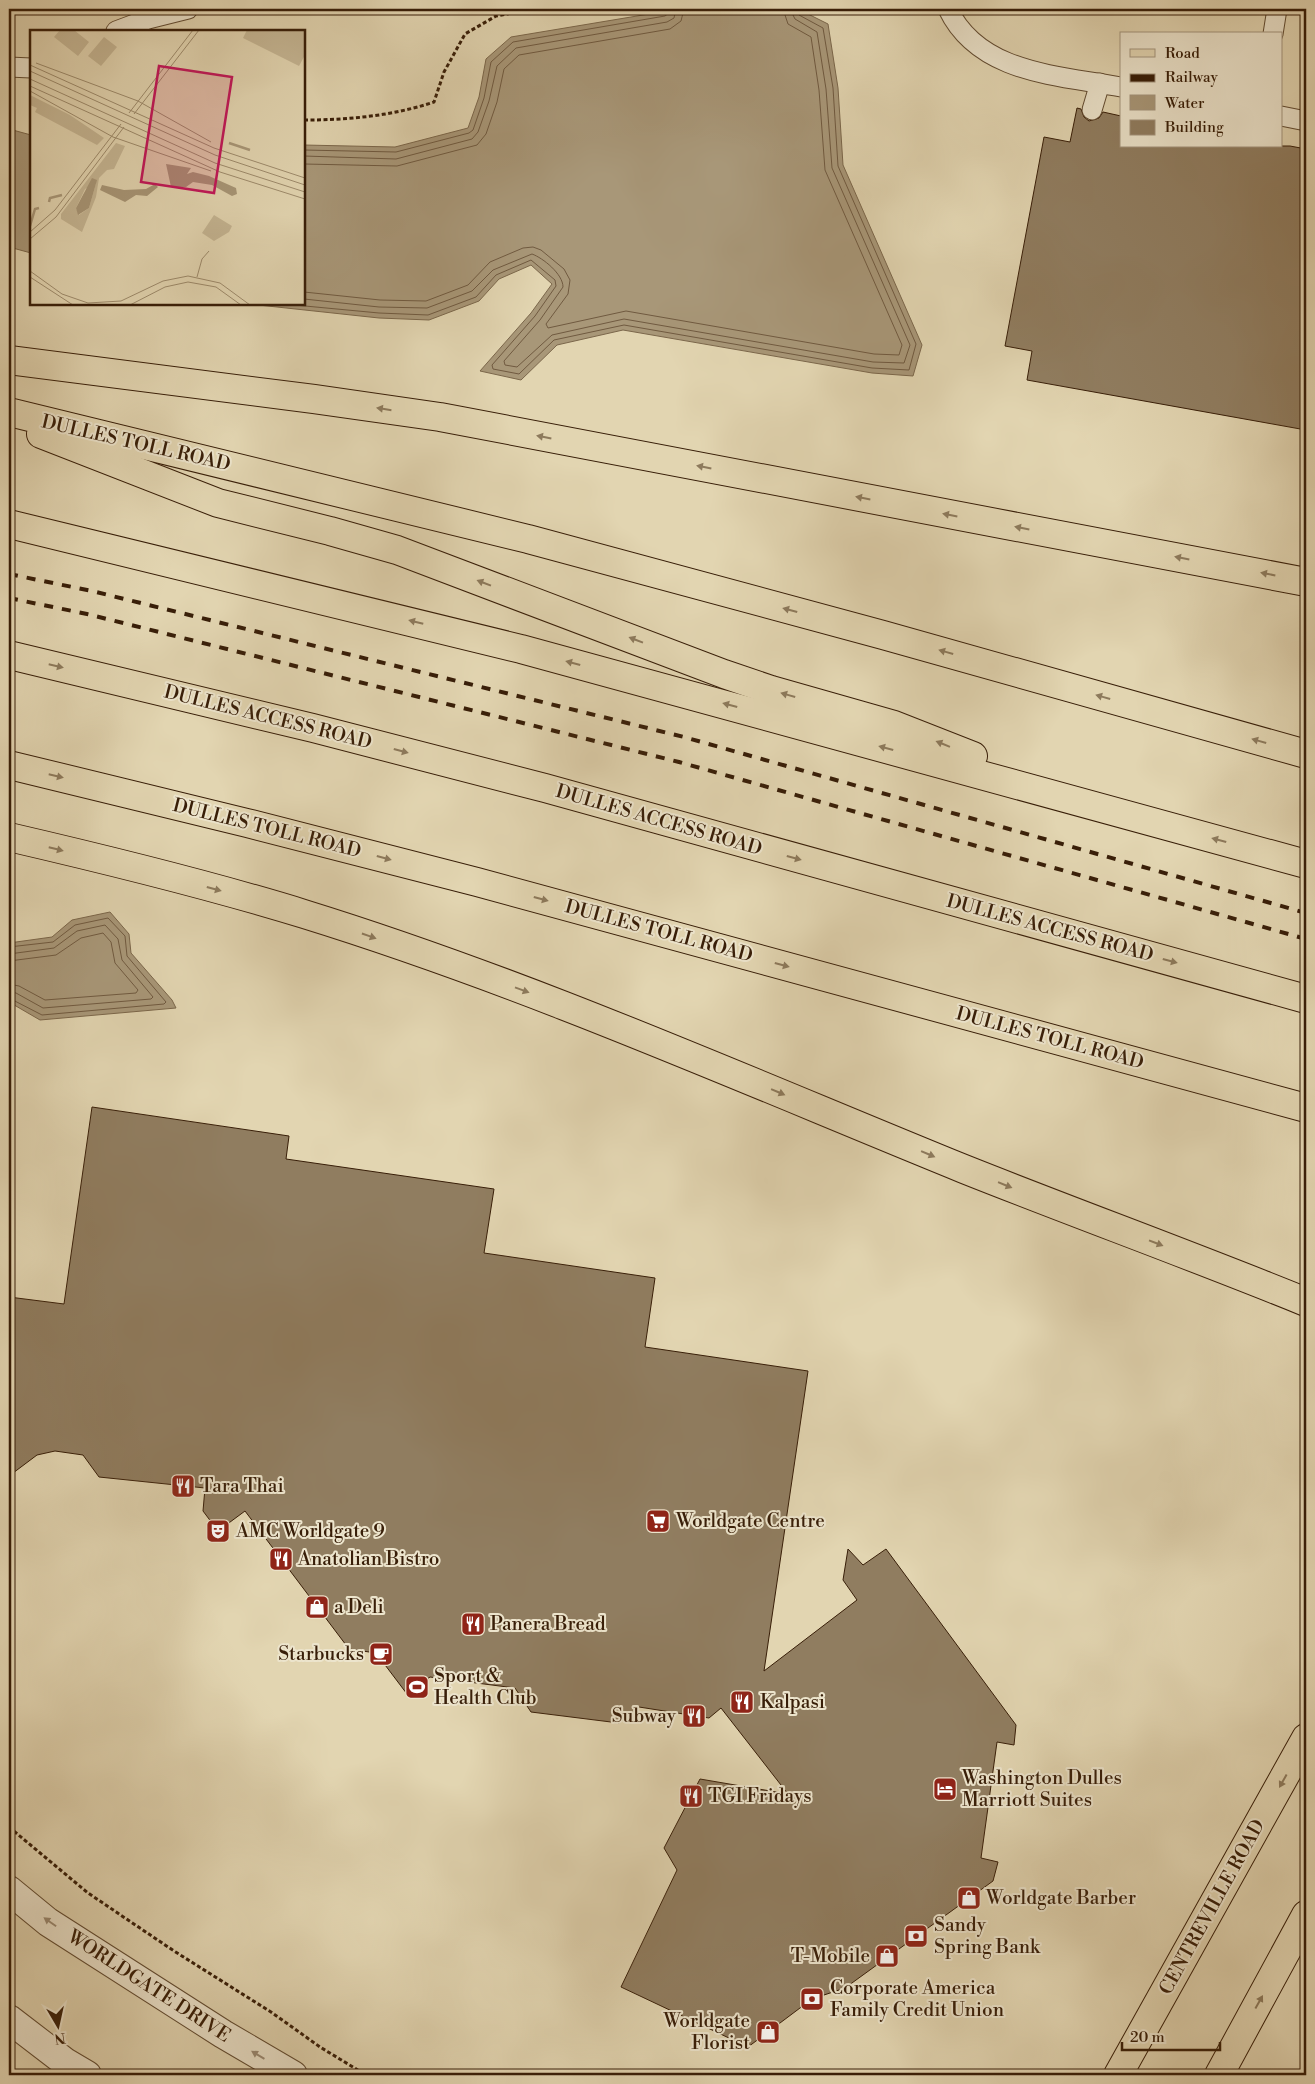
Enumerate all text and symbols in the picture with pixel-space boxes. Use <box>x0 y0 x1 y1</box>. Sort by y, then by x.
inset map <box>30 30 305 305</box>
legend <box>1120 32 1282 148</box>
text: Road <box>1165 44 1200 63</box>
text: Railway <box>1165 68 1219 87</box>
text: Water <box>1164 94 1205 113</box>
text: Building <box>1164 118 1224 137</box>
one-way arrow <box>376 405 392 413</box>
street label: DULLES TOLL ROAD <box>39 410 233 476</box>
one-way arrow <box>536 432 552 440</box>
one-way arrow <box>695 463 711 471</box>
one-way arrow <box>855 494 871 502</box>
one-way arrow <box>941 510 957 518</box>
one-way arrow <box>1014 524 1030 532</box>
one-way arrow <box>1173 554 1189 562</box>
one-way arrow <box>1260 570 1276 578</box>
one-way arrow <box>476 579 491 586</box>
one-way arrow <box>782 606 797 614</box>
one-way arrow <box>408 618 423 626</box>
one-way arrow <box>628 636 643 644</box>
one-way arrow <box>939 648 954 656</box>
one-way arrow <box>565 658 580 666</box>
one-way arrow <box>49 662 64 670</box>
street label: DULLES ACCESS ROAD <box>162 680 374 754</box>
one-way arrow <box>781 691 796 699</box>
one-way arrow <box>1095 692 1110 700</box>
one-way arrow <box>722 701 737 709</box>
one-way arrow <box>1252 736 1267 744</box>
one-way arrow <box>936 740 950 748</box>
one-way arrow <box>879 744 894 752</box>
one-way arrow <box>393 747 408 755</box>
one-way arrow <box>49 772 64 780</box>
street label: DULLES ACCESS ROAD <box>553 779 765 861</box>
street label: DULLES TOLL ROAD <box>170 793 364 863</box>
one-way arrow <box>1211 835 1226 843</box>
one-way arrow <box>49 845 64 853</box>
one-way arrow <box>376 854 391 862</box>
one-way arrow <box>787 854 802 862</box>
one-way arrow <box>206 885 221 893</box>
street label: DULLES ACCESS ROAD <box>944 889 1156 967</box>
street label: DULLES TOLL ROAD <box>562 894 756 968</box>
one-way arrow <box>533 895 548 903</box>
one-way arrow <box>362 932 377 940</box>
one-way arrow <box>1163 957 1178 965</box>
one-way arrow <box>775 961 790 969</box>
one-way arrow <box>515 986 530 994</box>
street label: DULLES TOLL ROAD <box>953 1001 1147 1075</box>
one-way arrow <box>771 1088 785 1096</box>
one-way arrow <box>921 1150 935 1158</box>
one-way arrow <box>997 1182 1012 1189</box>
one-way arrow <box>1149 1239 1164 1247</box>
restaurant icon: Tara Thai <box>170 1473 196 1499</box>
place label: Tara Thai <box>200 1474 284 1498</box>
supermarket icon: Worldgate Centre <box>645 1508 671 1534</box>
place label: Worldgate Centre <box>675 1509 825 1533</box>
theatre icon: AMC Worldgate 9 <box>205 1518 231 1544</box>
place label: AMC Worldgate 9 <box>235 1519 385 1543</box>
restaurant icon: Anatolian Bistro <box>268 1546 294 1572</box>
place label: Anatolian Bistro <box>297 1547 439 1571</box>
shop icon: a Deli <box>304 1594 330 1620</box>
place label: a Deli <box>334 1595 384 1619</box>
restaurant icon: Panera Bread <box>460 1611 486 1637</box>
place label: Panera Bread <box>490 1612 606 1636</box>
cafe icon: Starbucks <box>368 1641 394 1667</box>
place label: Starbucks <box>278 1642 364 1666</box>
place label: Sport & Health Club <box>434 1664 537 1710</box>
sports icon: Sport & Health Club <box>404 1674 430 1700</box>
restaurant icon: Kalpasi <box>729 1689 755 1715</box>
place label: Kalpasi <box>760 1690 825 1714</box>
restaurant icon: Subway <box>681 1703 707 1729</box>
place label: Subway <box>612 1704 677 1728</box>
place label: Washington Dulles Marriott Suites <box>961 1766 1122 1812</box>
one-way arrow <box>1278 1774 1287 1788</box>
hotel icon: Washington Dulles Marriott Suites <box>932 1776 958 1802</box>
restaurant icon: TGI Fridays <box>678 1783 704 1809</box>
place label: TGI Fridays <box>708 1784 811 1808</box>
street label: CENTREVILLE ROAD <box>1154 1815 1270 1999</box>
shop icon: Worldgate Barber <box>956 1885 982 1911</box>
place label: Worldgate Barber <box>985 1886 1136 1910</box>
place label: Sandy Spring Bank <box>934 1913 1041 1959</box>
one-way arrow <box>43 1917 57 1927</box>
bank icon: Sandy Spring Bank <box>903 1923 929 1949</box>
street label: WORLDGATE DRIVE <box>62 1924 235 2048</box>
shop icon: T-Mobile <box>874 1943 900 1969</box>
place label: T-Mobile <box>791 1944 870 1968</box>
place label: Corporate America Family Credit Union <box>830 1976 1004 2022</box>
bank icon: Corporate America Family Credit Union <box>799 1986 825 2012</box>
one-way arrow <box>1255 1994 1263 2009</box>
north arrow <box>32 2002 82 2052</box>
place label: Worldgate Florist <box>662 2009 750 2055</box>
shop icon: Worldgate Florist <box>755 2019 781 2045</box>
scale bar <box>1122 2019 1220 2051</box>
text: N <box>53 2028 67 2048</box>
text: 20 m <box>1130 2028 1165 2047</box>
one-way arrow <box>252 2051 265 2060</box>

